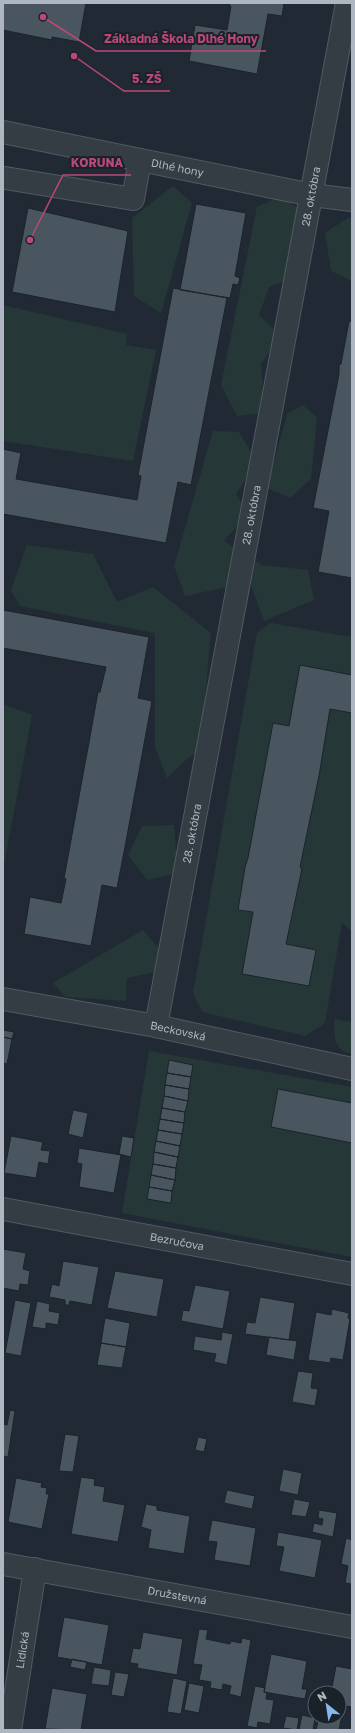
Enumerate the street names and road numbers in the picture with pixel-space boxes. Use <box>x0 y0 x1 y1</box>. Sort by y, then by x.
street label: Dlhé hony <box>150 155 205 179</box>
street label: 28. októbra <box>298 165 322 227</box>
street label: 28. októbra <box>239 484 263 546</box>
street label: 28. októbra <box>180 802 203 864</box>
street label: Beckovská <box>149 1018 207 1043</box>
street label: Bezručova <box>149 1230 205 1252</box>
street label: Družstevná <box>147 1583 208 1607</box>
street label: Lidická <box>13 1630 31 1669</box>

